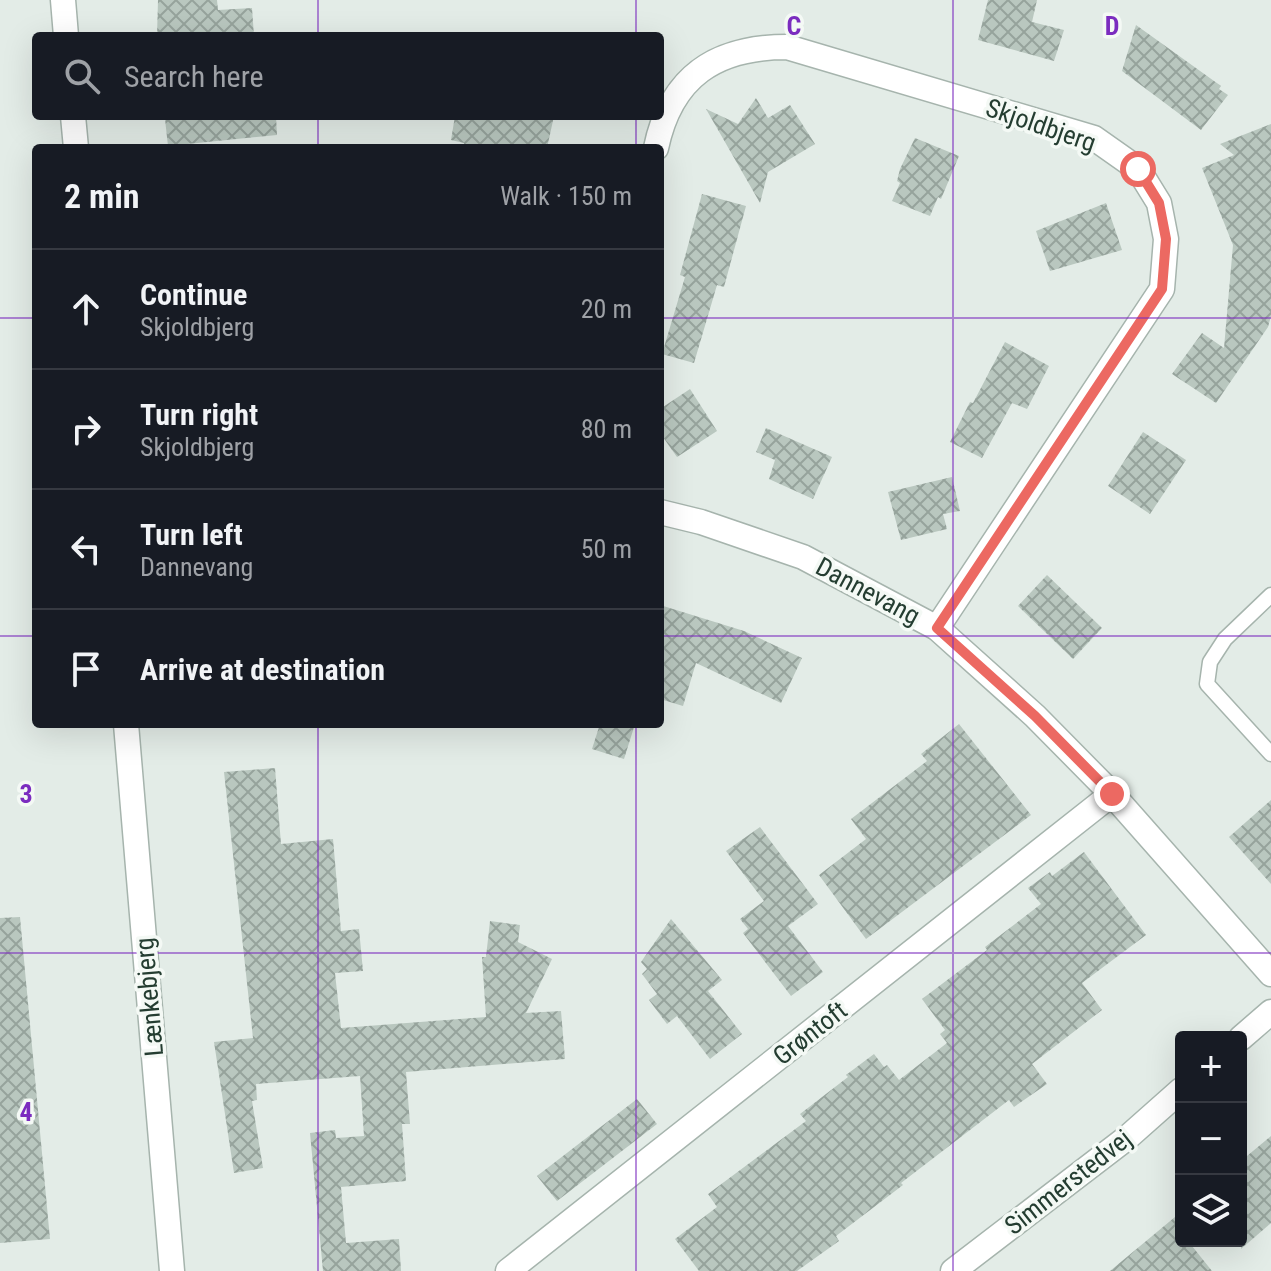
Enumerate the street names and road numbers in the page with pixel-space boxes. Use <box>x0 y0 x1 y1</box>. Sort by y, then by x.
street label: Skjoldbjerg <box>982 92 1100 158</box>
street label: Dannevang <box>811 551 925 631</box>
street label: Lænkebjerg <box>129 936 169 1058</box>
street label: Grøntoft <box>767 995 853 1071</box>
street label: Simmerstedvej <box>999 1123 1137 1241</box>

